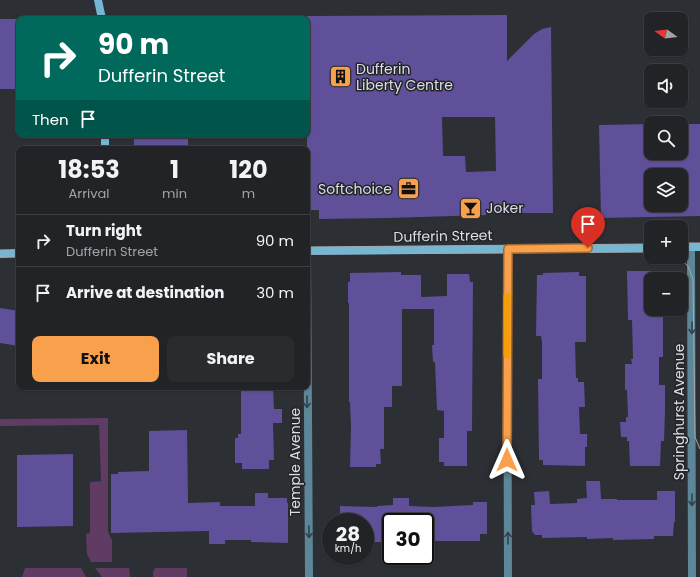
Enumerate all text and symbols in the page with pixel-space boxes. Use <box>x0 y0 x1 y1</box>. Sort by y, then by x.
north arrow <box>644 12 688 56</box>
map controls <box>644 12 688 316</box>
text: 90 m <box>98 25 169 64</box>
icon: right <box>32 32 84 84</box>
place label: Dufferin Liberty Centre <box>356 59 453 95</box>
text: Dufferin Street <box>98 63 225 88</box>
building icon: Dufferin Liberty Centre <box>327 64 353 90</box>
button: sound <box>644 64 688 108</box>
icon: arrive <box>77 108 99 130</box>
text: Then <box>32 109 69 130</box>
button: search <box>644 116 688 160</box>
text: 18:53 <box>58 153 120 186</box>
text: 1 <box>170 153 179 186</box>
text: 120 <box>229 153 268 186</box>
button: layers <box>644 168 688 212</box>
office icon: Softchoice <box>395 176 421 202</box>
place label: Softchoice <box>318 179 392 199</box>
text: Arrival <box>69 184 110 203</box>
text: min <box>162 184 187 203</box>
text: m <box>242 184 255 203</box>
bar icon: Joker <box>458 195 484 221</box>
place label: Joker <box>486 198 524 218</box>
pin <box>571 207 605 248</box>
icon: arrive <box>577 213 599 235</box>
text: Turn right <box>66 220 142 241</box>
button: + <box>644 220 688 264</box>
street label: Dufferin Street <box>393 225 493 247</box>
icon: right <box>32 230 54 252</box>
text: 90 m <box>256 230 294 251</box>
text: Dufferin Street <box>66 242 158 261</box>
button: − <box>644 272 688 316</box>
icon: arrive <box>32 282 54 304</box>
text: Arrive at destination <box>66 282 224 303</box>
text: 30 m <box>256 282 294 303</box>
one-way arrow <box>688 321 696 334</box>
button: Exit <box>32 336 159 382</box>
button: Share <box>167 336 294 382</box>
street label: Springhurst Avenue <box>669 343 689 480</box>
one-way arrow <box>303 395 311 408</box>
street label: Temple Avenue <box>285 407 305 516</box>
position arrow <box>486 439 528 481</box>
one-way arrow <box>688 493 696 506</box>
speed limit sign: 30 <box>382 513 434 565</box>
text: 28 <box>336 520 360 548</box>
one-way arrow <box>305 525 312 538</box>
one-way arrow <box>504 532 512 545</box>
text: km/h <box>335 541 361 556</box>

